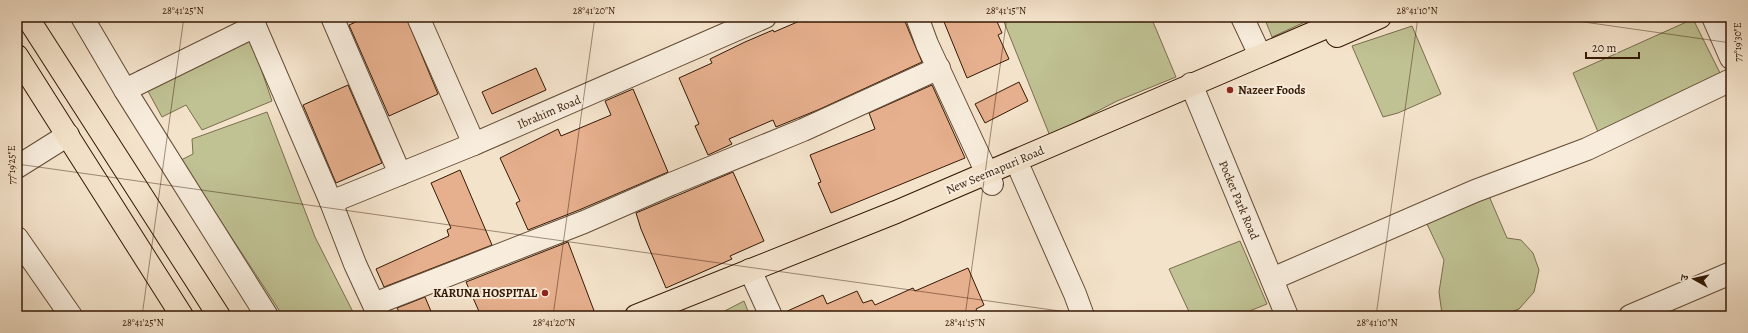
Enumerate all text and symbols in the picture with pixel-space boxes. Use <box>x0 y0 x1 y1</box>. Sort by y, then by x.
text: 28°41'25"N <box>162 4 204 17</box>
text: 28°41'20"N <box>573 4 615 17</box>
text: 28°41'15"N <box>986 4 1026 17</box>
text: 28°41'10"N <box>1396 4 1438 17</box>
text: 77°19'30"E <box>1731 22 1744 62</box>
scale bar <box>1586 34 1639 60</box>
text: 20 m <box>1592 40 1616 56</box>
place label: Nazeer Foods <box>1238 82 1306 98</box>
marker: Nazeer Foods <box>1225 85 1235 95</box>
street label: Ibrahim Road <box>515 91 584 133</box>
street label: New Seemapuri Road <box>943 142 1047 198</box>
text: 77°19'25"E <box>5 145 18 185</box>
street label: Pocket Park Road <box>1215 158 1263 243</box>
north arrow <box>1674 259 1714 299</box>
text: उ <box>1677 272 1693 282</box>
place label: KARUNA HOSPITAL <box>433 285 538 301</box>
marker: KARUNA HOSPITAL <box>540 288 550 298</box>
text: 28°41'25"N <box>122 316 164 329</box>
text: 28°41'20"N <box>533 316 575 329</box>
text: 28°41'15"N <box>945 316 985 329</box>
text: 28°41'10"N <box>1356 316 1398 329</box>

